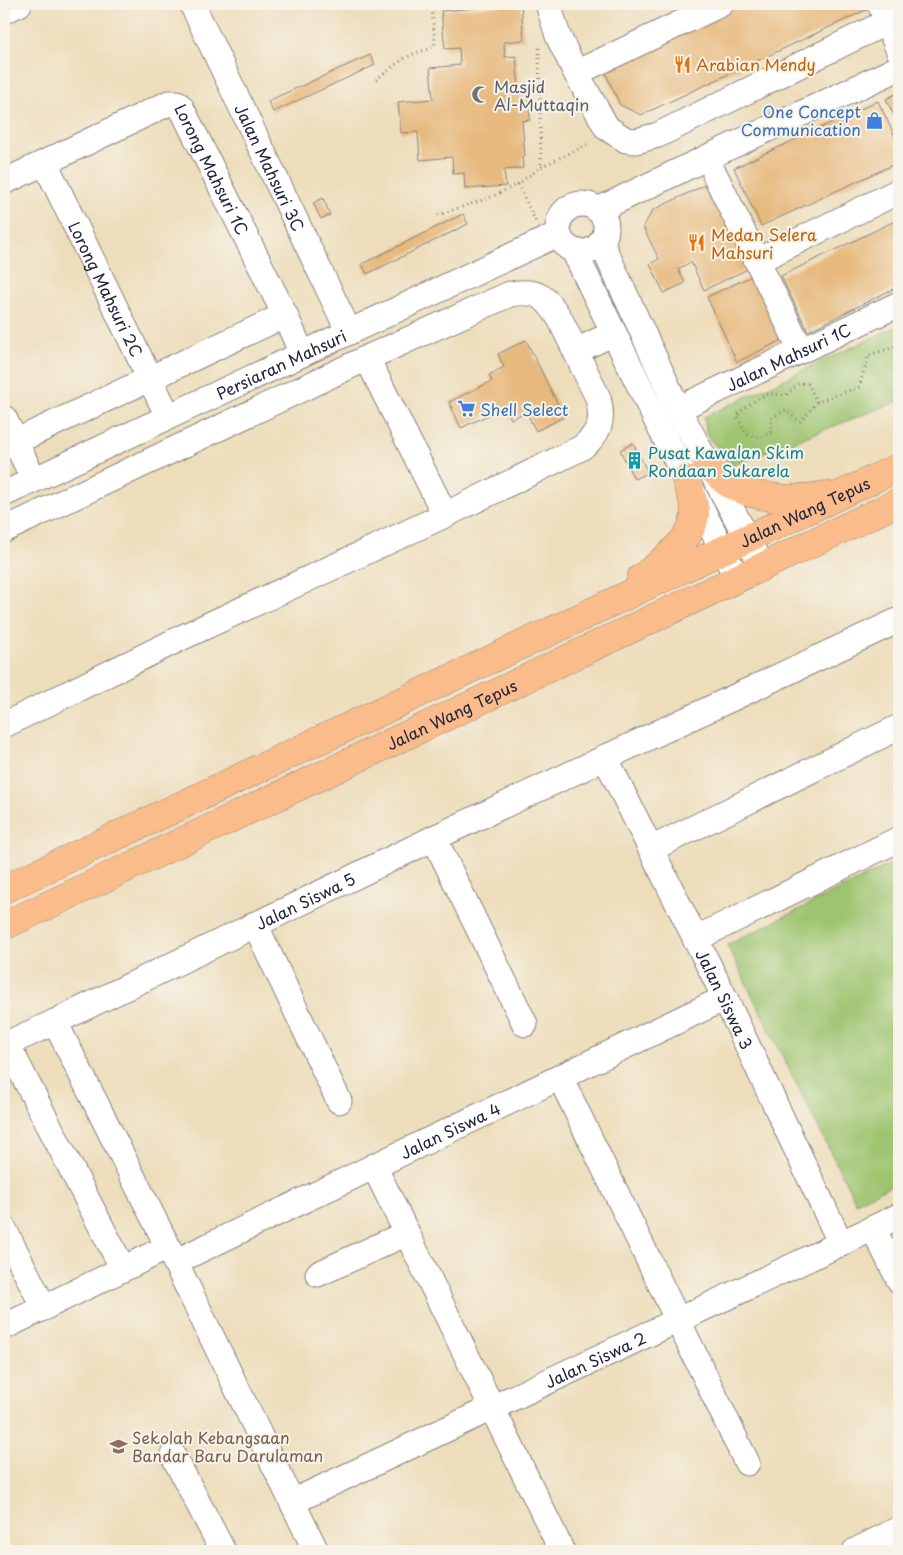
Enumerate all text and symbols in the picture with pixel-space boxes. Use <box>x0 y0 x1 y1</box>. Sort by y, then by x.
place label: Arabian Mendy <box>696 52 816 76</box>
restaurant icon: Arabian Mendy <box>672 54 692 74</box>
place label: Masjid Al-Muttaqin <box>494 74 589 116</box>
mosque icon: Masjid Al-Muttaqin <box>470 85 490 105</box>
street label: Lorong Mahsuri 1C <box>169 99 255 239</box>
street label: Jalan Mahsuri 3C <box>229 99 311 235</box>
place label: One Concept Communication <box>741 99 861 141</box>
shop icon: One Concept Communication <box>865 110 885 130</box>
street label: Lorong Mahsuri 2C <box>63 217 149 361</box>
place label: Medan Selera Mahsuri <box>711 222 817 264</box>
restaurant icon: Medan Selera Mahsuri <box>687 233 707 253</box>
street label: Jalan Mahsuri 1C <box>722 317 855 397</box>
street label: Persiaran Mahsuri <box>212 323 350 405</box>
place label: Shell Select <box>480 397 568 421</box>
supermarket icon: Shell Select <box>456 399 476 419</box>
place label: Pusat Kawalan Skim Rondaan Sukarela <box>648 440 804 482</box>
building icon: Pusat Kawalan Skim Rondaan Sukarela <box>624 451 644 471</box>
street label: Jalan Wang Tepus <box>735 470 874 553</box>
street label: Jalan Wang Tepus <box>382 673 521 755</box>
street label: Jalan Siswa 5 <box>251 866 359 935</box>
street label: Jalan Siswa 3 <box>690 945 759 1053</box>
street label: Jalan Siswa 4 <box>396 1096 504 1164</box>
street label: Jalan Siswa 2 <box>540 1325 650 1393</box>
place label: Sekolah Kebangsaan Bandar Baru Darulaman <box>132 1425 323 1467</box>
school or university icon: Sekolah Kebangsaan Bandar Baru Darulaman <box>108 1436 128 1456</box>

